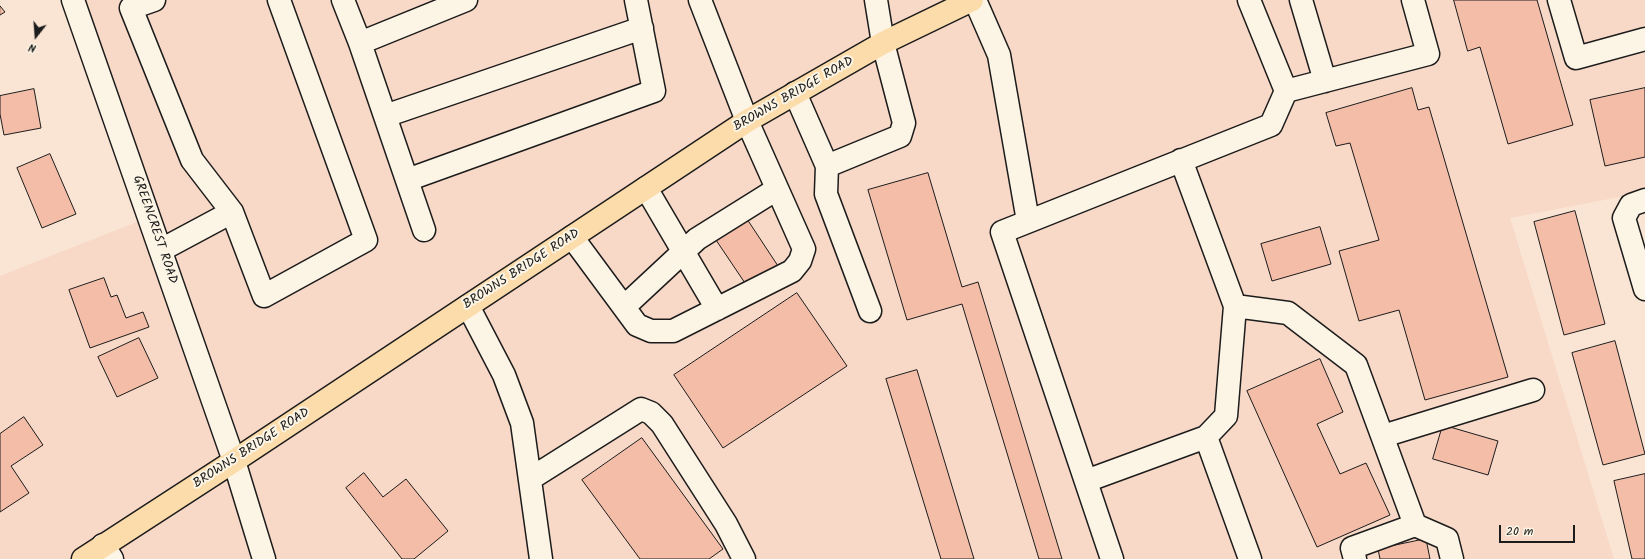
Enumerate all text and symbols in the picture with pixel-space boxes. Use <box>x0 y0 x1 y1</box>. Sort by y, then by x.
north arrow <box>16 16 56 56</box>
text: N <box>27 38 38 57</box>
street label: BROWNS BRIDGE ROAD <box>731 54 857 136</box>
street label: GREENCREST ROAD <box>128 174 180 286</box>
street label: BROWNS BRIDGE ROAD <box>461 226 583 314</box>
street label: BROWNS BRIDGE ROAD <box>191 405 313 493</box>
scale bar <box>1501 517 1577 543</box>
text: 20 m <box>1506 522 1533 541</box>

